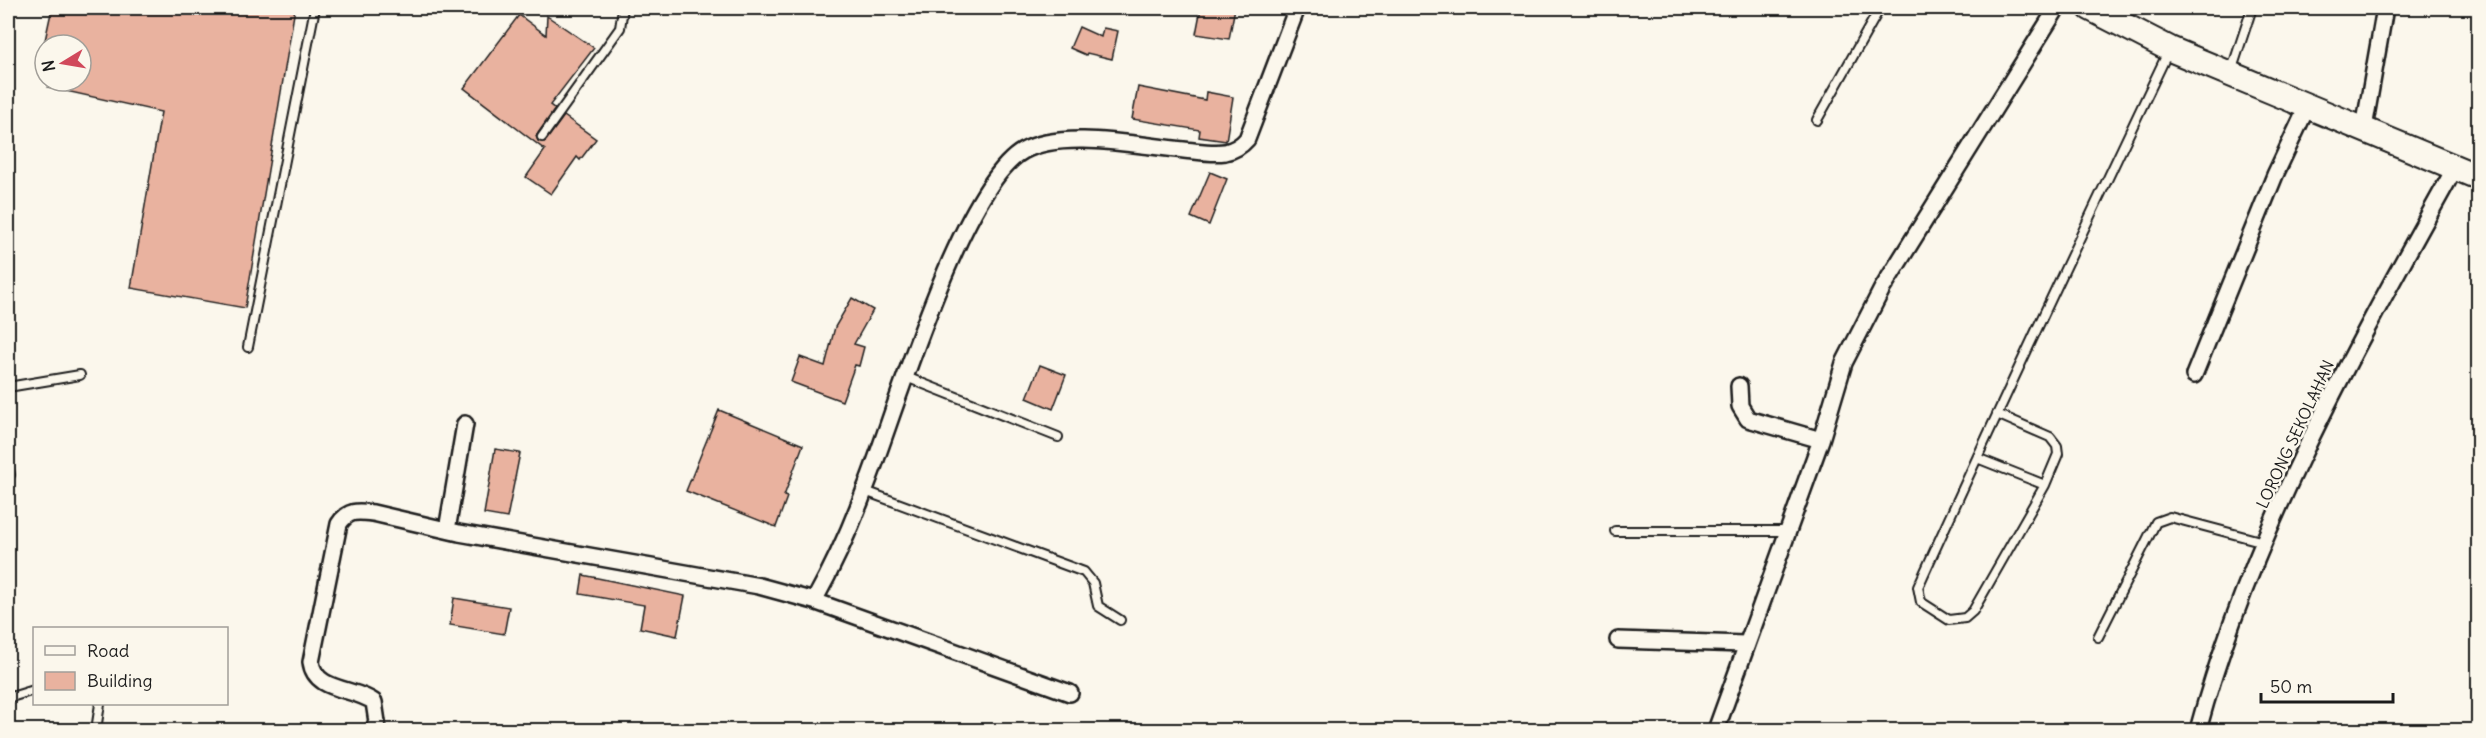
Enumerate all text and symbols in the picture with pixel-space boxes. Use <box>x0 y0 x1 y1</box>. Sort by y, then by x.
north arrow <box>33 33 93 93</box>
text: N <box>37 59 59 73</box>
street label: LORONG SEKOLAHAN <box>2252 357 2338 511</box>
legend <box>33 627 228 705</box>
text: Road <box>87 639 130 662</box>
scale bar <box>2261 666 2393 704</box>
text: Building <box>87 669 152 692</box>
text: 50 m <box>2270 675 2312 698</box>

